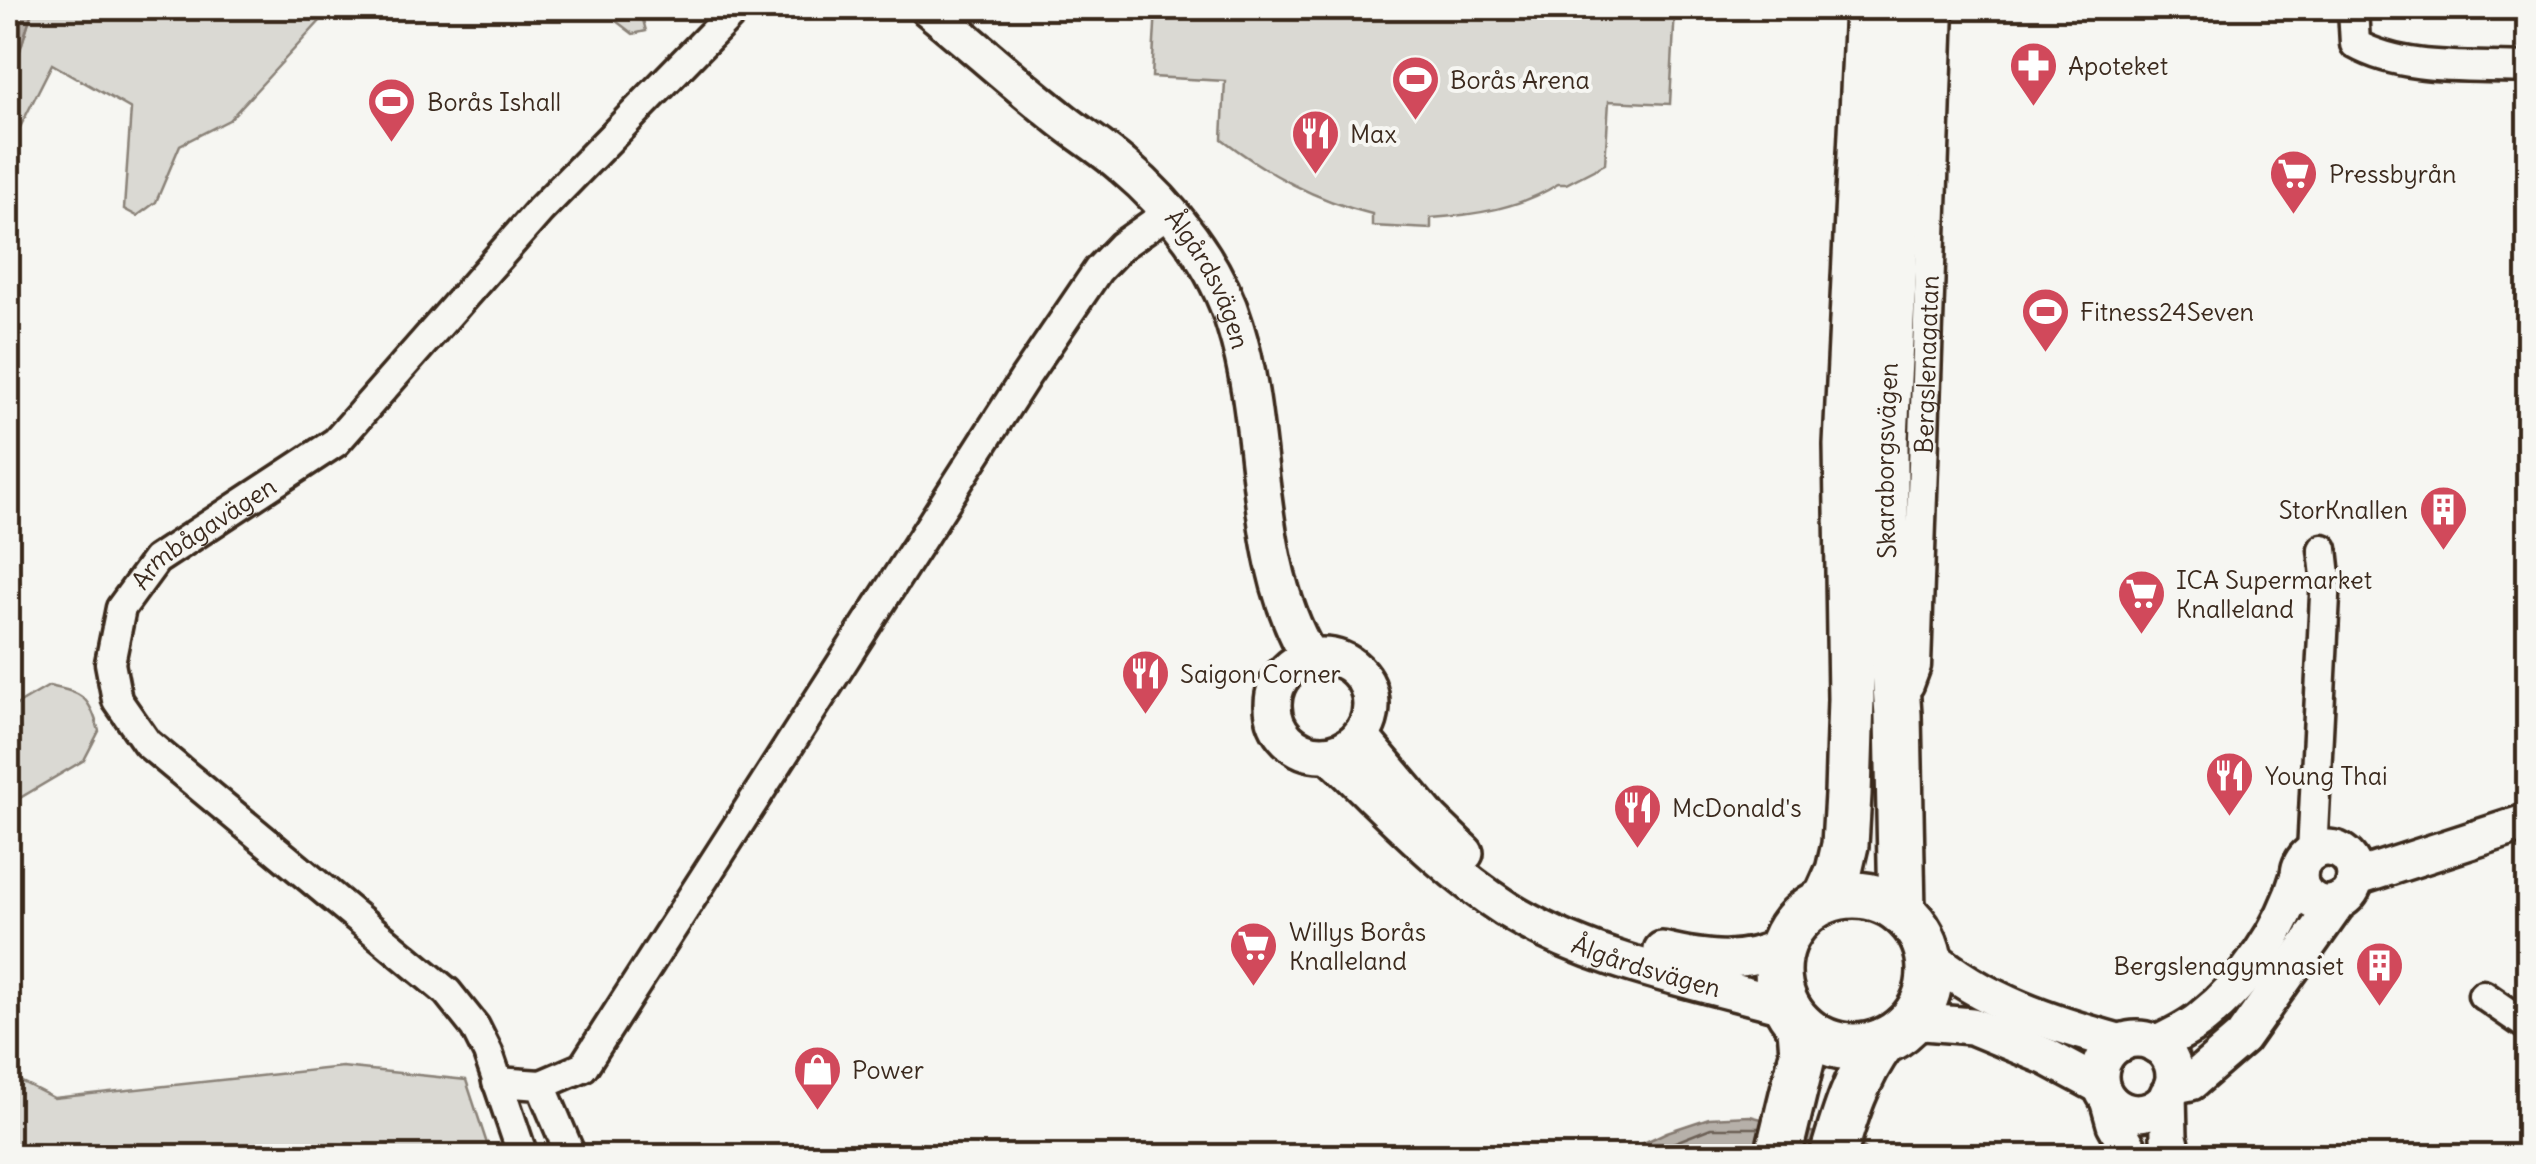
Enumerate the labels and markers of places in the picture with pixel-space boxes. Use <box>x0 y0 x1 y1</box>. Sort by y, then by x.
pharmacy icon: Apoteket <box>2007 40 2059 108</box>
place label: Apoteket <box>2068 50 2168 82</box>
sports icon: Borås Arena <box>1389 54 1441 122</box>
place label: Borås Arena <box>1450 64 1590 96</box>
sports icon: Borås Ishall <box>366 76 418 144</box>
place label: Borås Ishall <box>427 86 561 118</box>
restaurant icon: Max <box>1289 108 1341 176</box>
place label: Max <box>1350 118 1397 150</box>
supermarket icon: Pressbyrån <box>2268 148 2320 216</box>
place label: Pressbyrån <box>2329 158 2456 190</box>
sports icon: Fitness24Seven <box>2019 286 2071 354</box>
place label: Fitness24Seven <box>2080 296 2254 328</box>
building icon: StorKnallen <box>2417 484 2469 552</box>
place label: StorKnallen <box>2279 494 2408 526</box>
place label: ICA Supermarket Knalleland <box>2176 564 2372 625</box>
supermarket icon: ICA Supermarket Knalleland <box>2115 568 2167 636</box>
restaurant icon: Saigon Corner <box>1119 648 1171 716</box>
place label: Saigon Corner <box>1180 658 1341 690</box>
restaurant icon: Young Thai <box>2204 750 2256 818</box>
place label: Young Thai <box>2265 760 2388 792</box>
restaurant icon: McDonald's <box>1611 782 1663 850</box>
place label: McDonald's <box>1672 792 1802 824</box>
place label: Willys Borås Knalleland <box>1289 916 1426 977</box>
supermarket icon: Willys Borås Knalleland <box>1228 920 1280 988</box>
building icon: Bergslenagymnasiet <box>2353 940 2405 1008</box>
place label: Bergslenagymnasiet <box>2113 950 2344 982</box>
shop icon: Power <box>791 1044 843 1112</box>
place label: Power <box>852 1054 924 1086</box>

